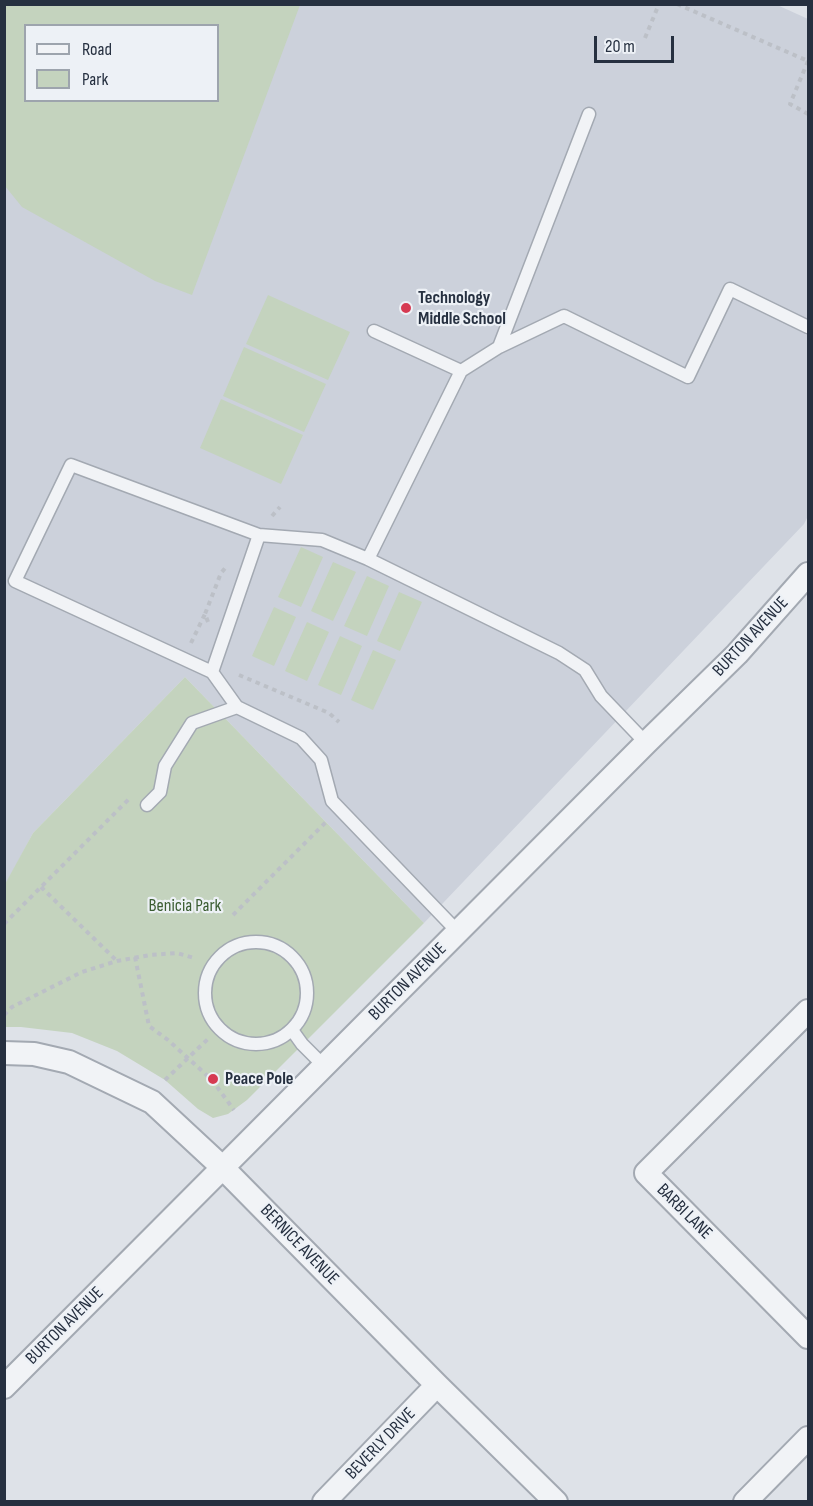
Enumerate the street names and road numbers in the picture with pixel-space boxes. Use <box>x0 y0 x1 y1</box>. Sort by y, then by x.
street label: BURTON AVENUE <box>709 593 793 681</box>
street label: BURTON AVENUE <box>365 939 451 1025</box>
street label: BARBI LANE <box>652 1180 716 1244</box>
street label: BERNICE AVENUE <box>255 1200 343 1290</box>
street label: BURTON AVENUE <box>22 1283 108 1369</box>
street label: BEVERLY DRIVE <box>341 1404 421 1484</box>

